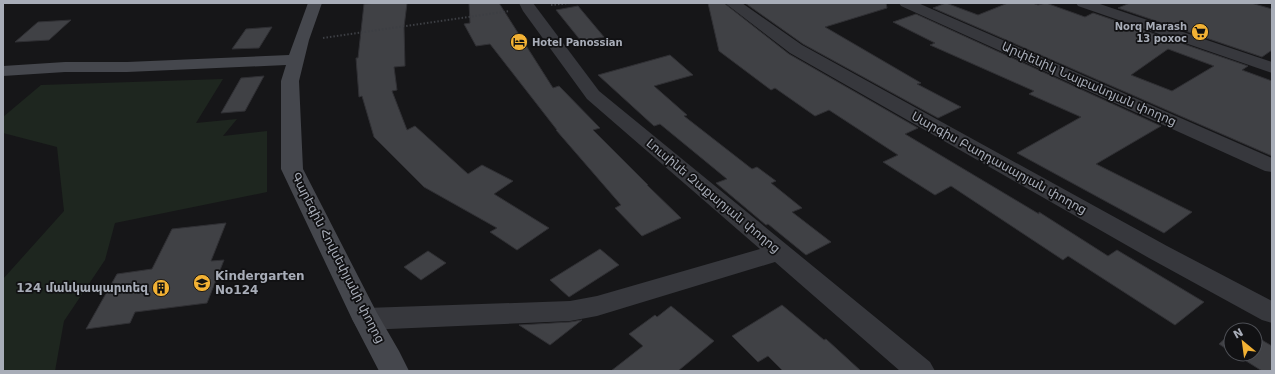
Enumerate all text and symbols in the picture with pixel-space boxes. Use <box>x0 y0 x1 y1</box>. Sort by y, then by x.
place label: Norq Marash 13 poxoc <box>1115 21 1187 44</box>
supermarket icon: Norq Marash 13 poxoc <box>1190 22 1210 42</box>
hotel icon: Hotel Panossian <box>509 32 529 52</box>
place label: Hotel Panossian <box>532 37 623 48</box>
street label: Արփենիկ Նալբանդյան փողոց <box>999 39 1179 129</box>
street label: Սարգիս Բաղդասարյան փողոց <box>909 109 1089 217</box>
street label: Լուսինե Զաքարյան փողոց <box>643 136 783 256</box>
street label: Գարեգին Հովսեփյանի փողոց <box>289 170 387 346</box>
place label: Kindergarten No124 <box>215 269 305 297</box>
school or university icon: Kindergarten No124 <box>192 273 212 293</box>
building icon: 124 մանկապարտեզ <box>151 278 171 298</box>
place label: 124 մանկապարտեզ <box>16 281 149 295</box>
north arrow <box>1223 322 1263 362</box>
text: N <box>1231 326 1246 342</box>

